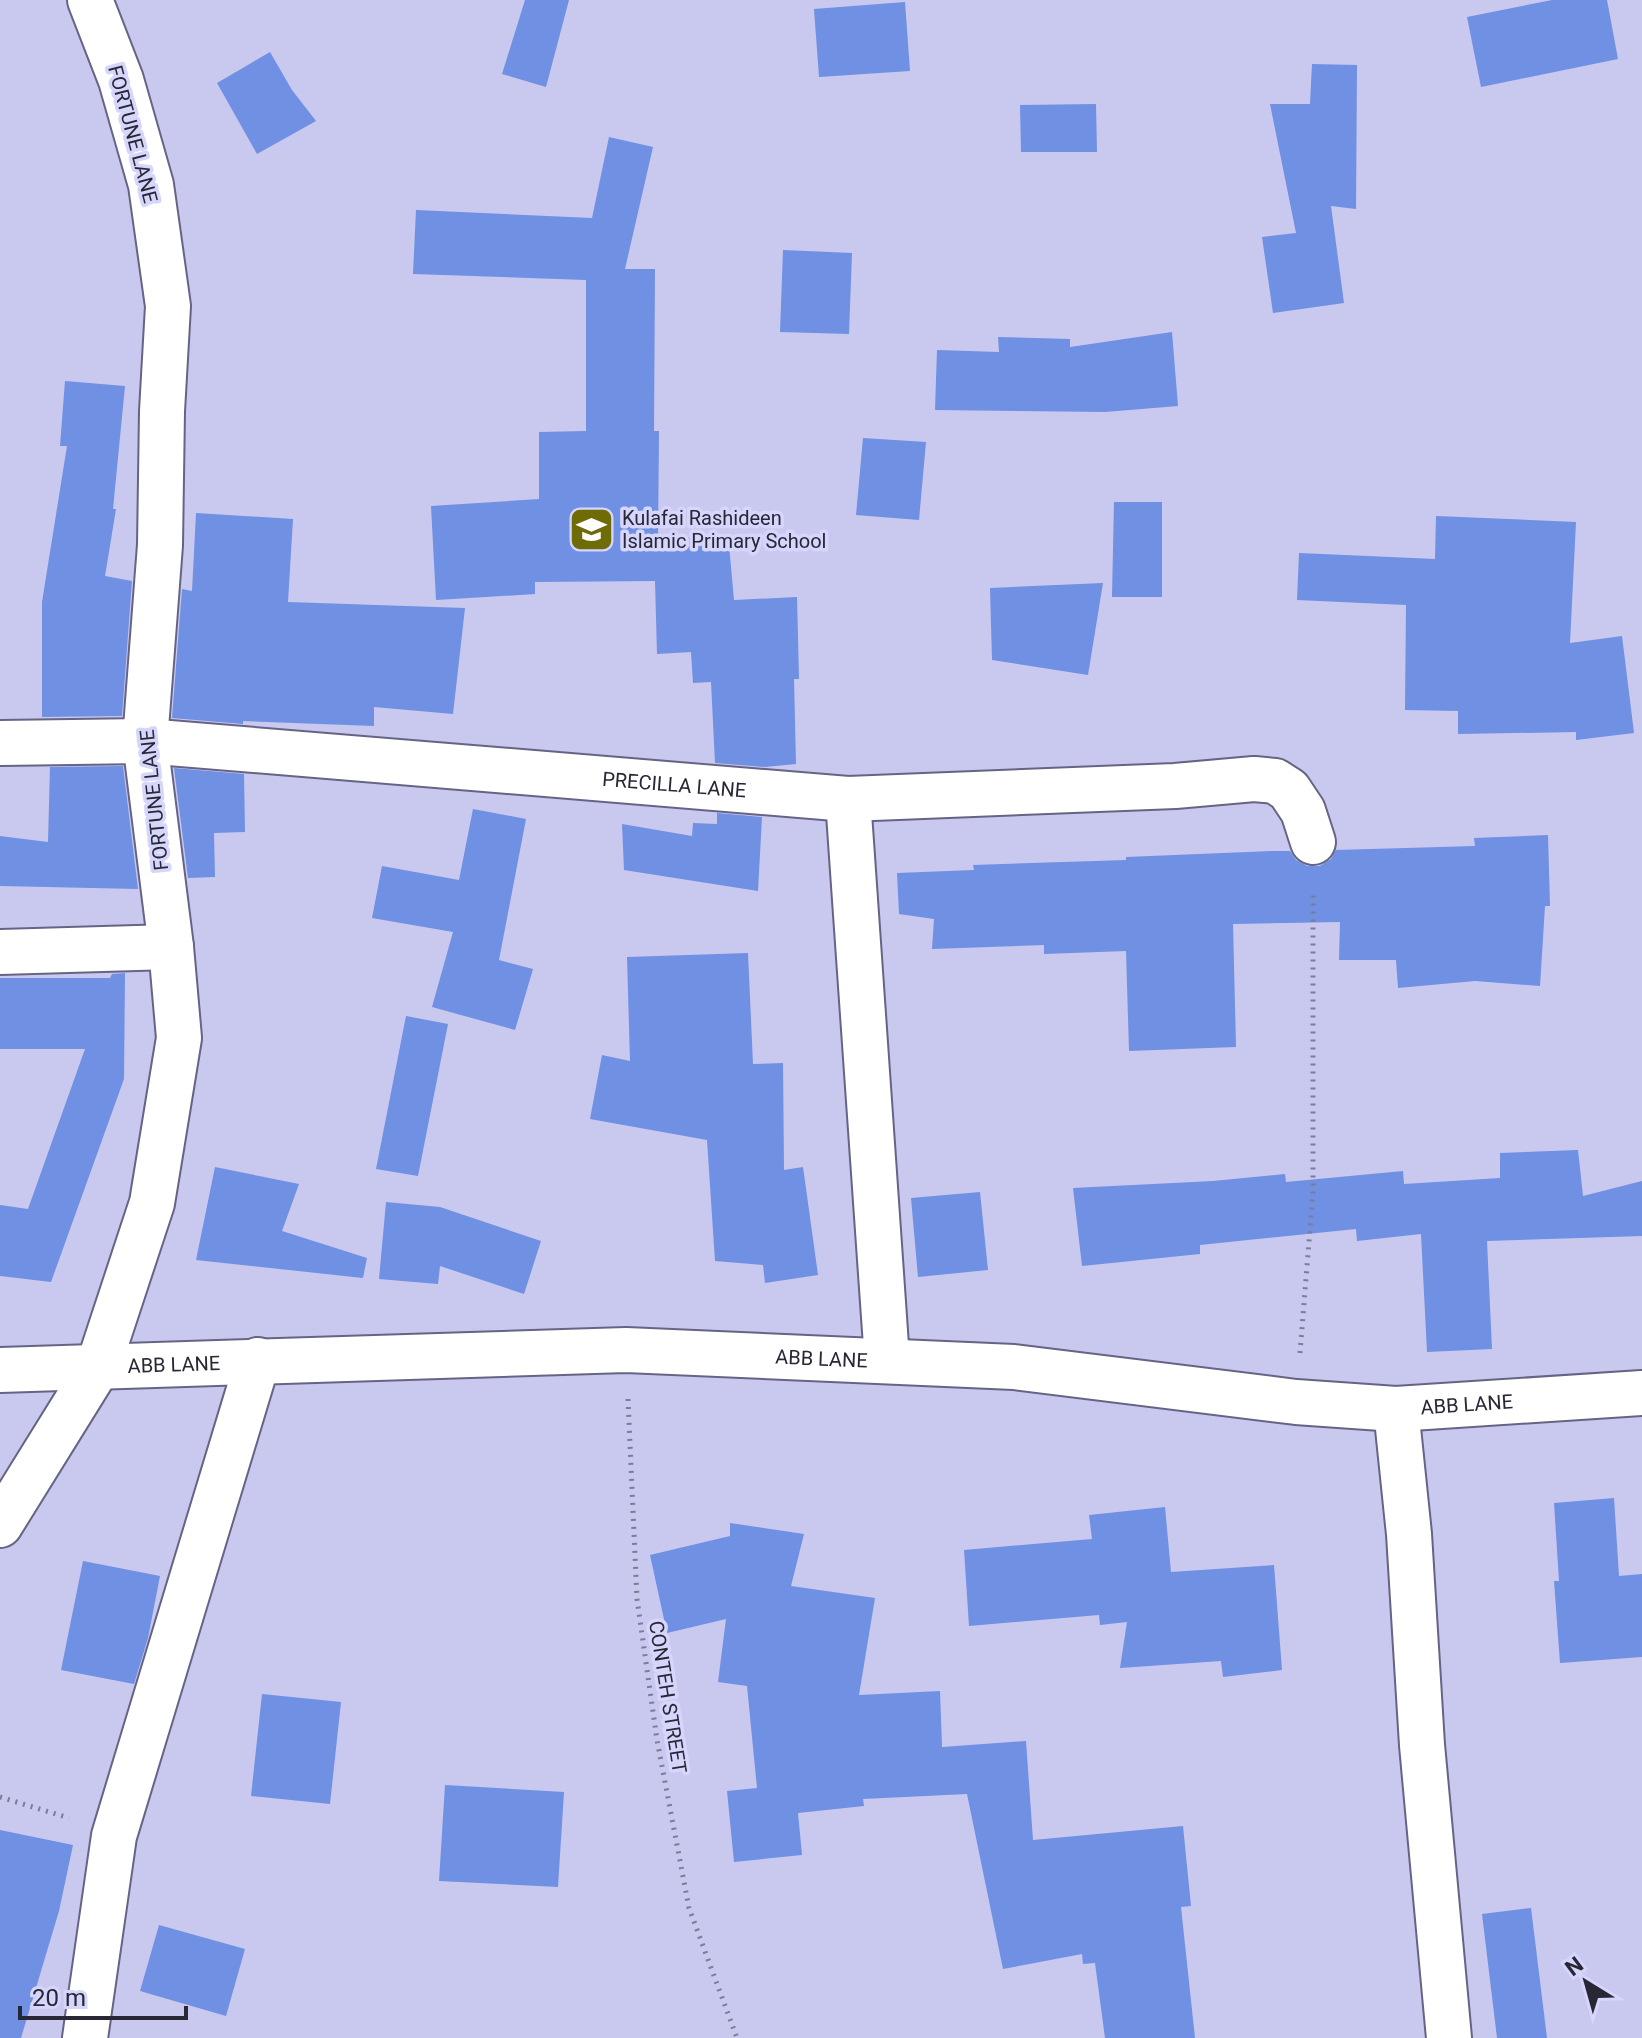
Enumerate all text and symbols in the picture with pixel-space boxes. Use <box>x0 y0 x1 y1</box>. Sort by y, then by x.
street label: FORTUNE LANE <box>103 63 163 205</box>
school or university icon: Kulafai Rashideen Islamic Primary School <box>567 506 615 554</box>
place label: Kulafai Rashideen Islamic Primary School <box>622 506 826 553</box>
street label: FORTUNE LANE <box>135 728 173 872</box>
street label: PRECILLA LANE <box>601 767 747 803</box>
street label: ABB LANE <box>775 1345 868 1373</box>
street label: ABB LANE <box>127 1351 221 1378</box>
street label: ABB LANE <box>1420 1389 1514 1419</box>
street label: CONTEH STREET <box>644 1619 692 1775</box>
north arrow <box>1546 1942 1626 2022</box>
text: N <box>1561 1952 1588 1981</box>
scale bar <box>20 1970 186 2020</box>
text: 20 m <box>32 1984 86 2012</box>

